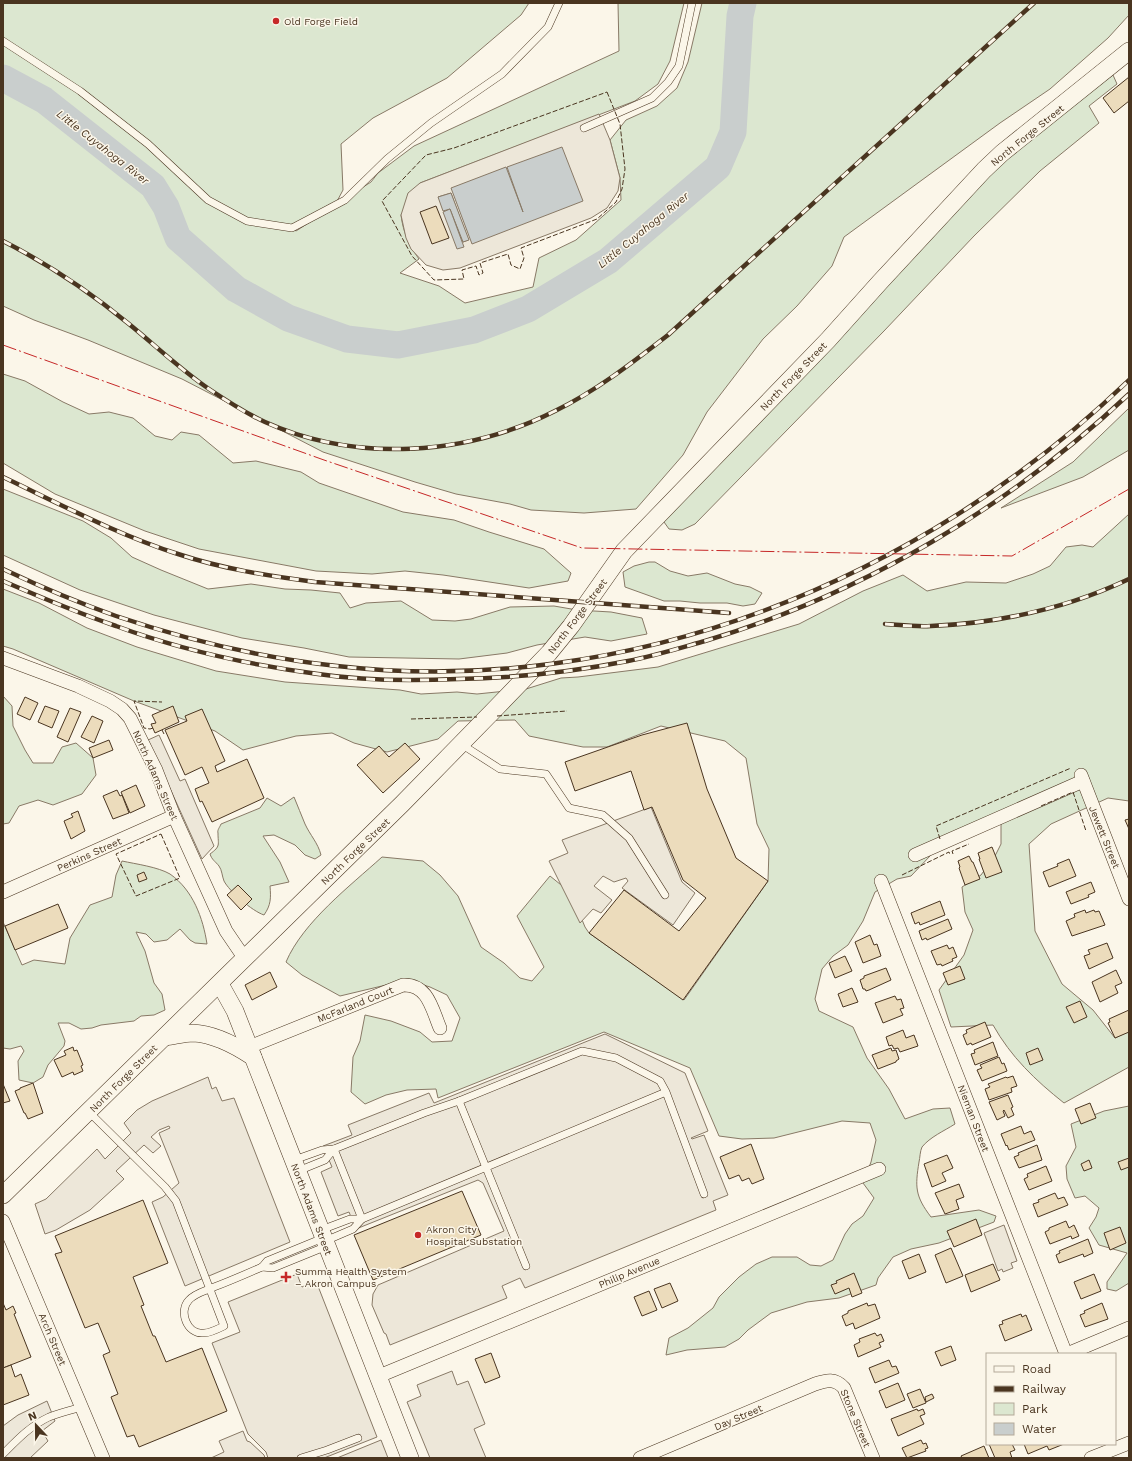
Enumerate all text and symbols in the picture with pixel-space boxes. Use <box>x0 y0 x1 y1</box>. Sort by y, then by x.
marker: Old Forge Field <box>271 16 281 26</box>
place label: Old Forge Field <box>284 16 358 27</box>
street label: North Forge Street <box>989 102 1067 168</box>
water label: Little Cuyahoga River <box>54 107 152 188</box>
water label: Little Cuyahoga River <box>595 189 692 271</box>
street label: North Forge Street <box>758 339 829 413</box>
street label: North Forge Street <box>546 576 610 656</box>
street label: North Adams Street <box>131 729 181 823</box>
street label: Jewett Street <box>1087 804 1122 871</box>
street label: North Forge Street <box>319 815 392 887</box>
street label: Perkins Street <box>55 835 124 874</box>
street label: McFarland Court <box>316 984 396 1025</box>
street label: North Forge Street <box>87 1042 160 1114</box>
street label: Nieman Street <box>956 1083 992 1154</box>
street label: North Adams Street <box>289 1162 334 1257</box>
place label: Akron City Hospital Substation <box>426 1224 522 1247</box>
marker: Akron City Hospital Substation <box>413 1230 423 1240</box>
street label: Philip Avenue <box>597 1255 662 1290</box>
place label: Summa Health System – Akron Campus <box>295 1266 407 1289</box>
marker: Summa Health System – Akron Campus <box>280 1271 292 1283</box>
street label: Arch Street <box>37 1311 69 1368</box>
legend <box>986 1353 1116 1445</box>
text: Road <box>1022 1362 1051 1376</box>
text: Railway <box>1022 1382 1067 1396</box>
street label: Stone Street <box>838 1387 873 1450</box>
street label: Day Street <box>713 1402 765 1432</box>
text: Park <box>1022 1402 1048 1416</box>
north arrow <box>16 1405 56 1445</box>
text: N <box>26 1409 39 1424</box>
text: Water <box>1022 1422 1057 1436</box>

